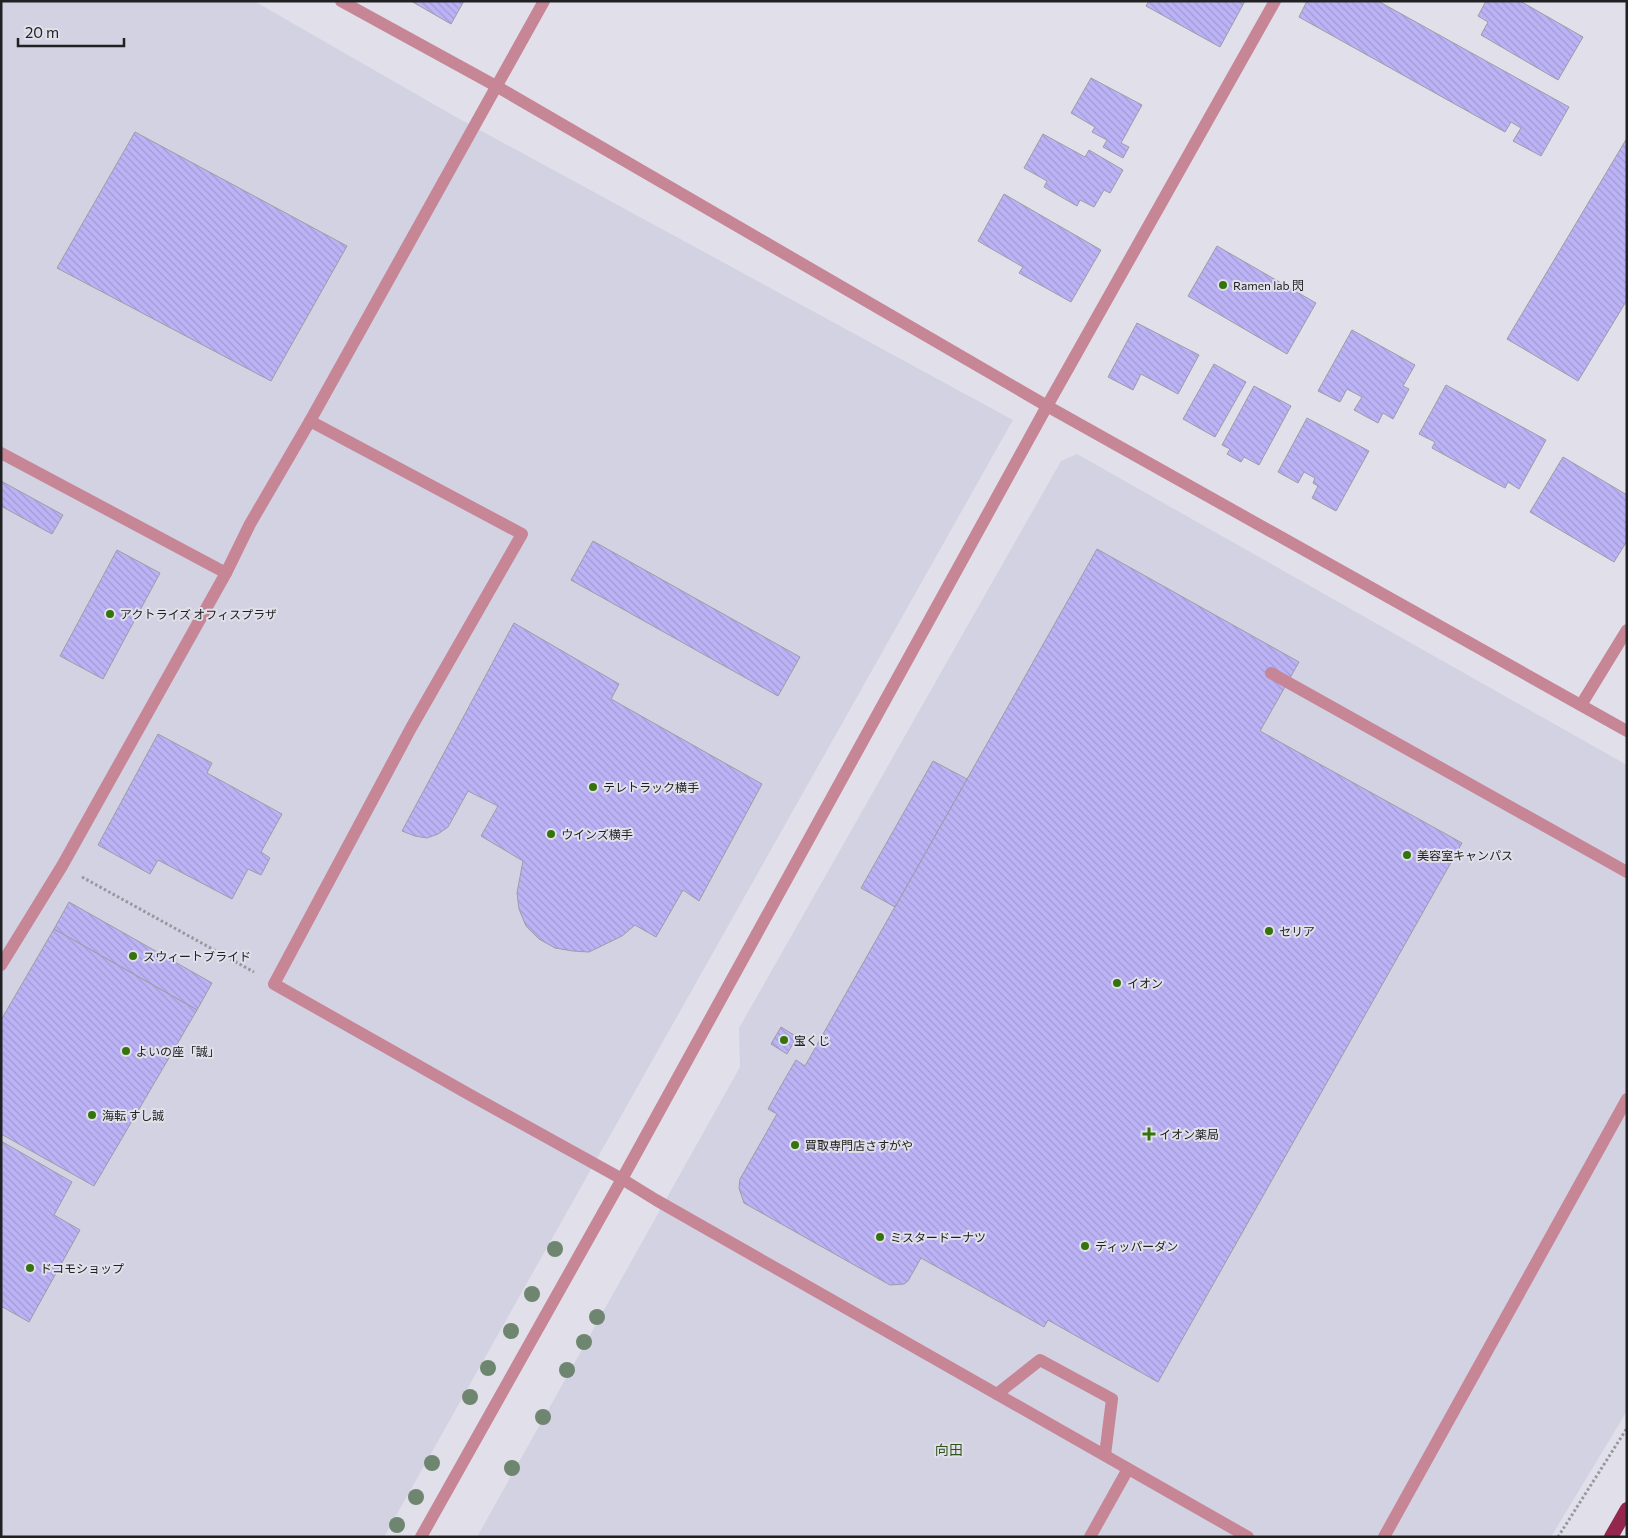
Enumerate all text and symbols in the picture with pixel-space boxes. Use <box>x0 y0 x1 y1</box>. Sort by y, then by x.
scale bar <box>18 15 124 47</box>
text: 20 m <box>25 23 59 41</box>
place label: Ramen lab 閃 <box>1233 278 1304 292</box>
marker: Ramen lab 閃 <box>1217 279 1229 291</box>
place label: アクトライズ オフィスプラザ <box>120 607 277 621</box>
marker: アクトライズ オフィスプラザ <box>104 608 116 620</box>
place label: テレトラック横手 <box>603 780 699 794</box>
marker: テレトラック横手 <box>587 781 599 793</box>
place label: ウインズ横手 <box>561 827 633 841</box>
marker: ウインズ横手 <box>545 828 557 840</box>
place label: 美容室キャンパス <box>1417 848 1513 862</box>
marker: 美容室キャンパス <box>1401 849 1413 861</box>
place label: セリア <box>1279 924 1315 938</box>
marker: セリア <box>1263 925 1275 937</box>
place label: スウィートブライド <box>143 949 251 963</box>
marker: スウィートブライド <box>127 950 139 962</box>
place label: イオン <box>1127 976 1163 990</box>
marker: イオン <box>1111 977 1123 989</box>
place label: 宝くじ <box>794 1033 830 1047</box>
marker: 宝くじ <box>778 1034 790 1046</box>
place label: よいの座「誠」 <box>136 1044 220 1058</box>
marker: よいの座「誠」 <box>120 1045 132 1057</box>
place label: 海転 すし誠 <box>102 1108 164 1122</box>
marker: 海転 すし誠 <box>86 1109 98 1121</box>
place label: イオン薬局 <box>1159 1127 1219 1141</box>
marker: イオン薬局 <box>1143 1128 1155 1140</box>
place label: 買取専門店さすがや <box>805 1138 913 1152</box>
marker: 買取専門店さすがや <box>789 1139 801 1151</box>
place label: ミスタードーナツ <box>890 1230 986 1244</box>
marker: ミスタードーナツ <box>874 1231 886 1243</box>
place label: ディッパーダン <box>1095 1239 1178 1253</box>
marker: ディッパーダン <box>1079 1240 1091 1252</box>
place label: ドコモショップ <box>40 1261 124 1275</box>
marker: ドコモショップ <box>24 1262 36 1274</box>
district label: 向田 <box>935 1441 963 1458</box>

